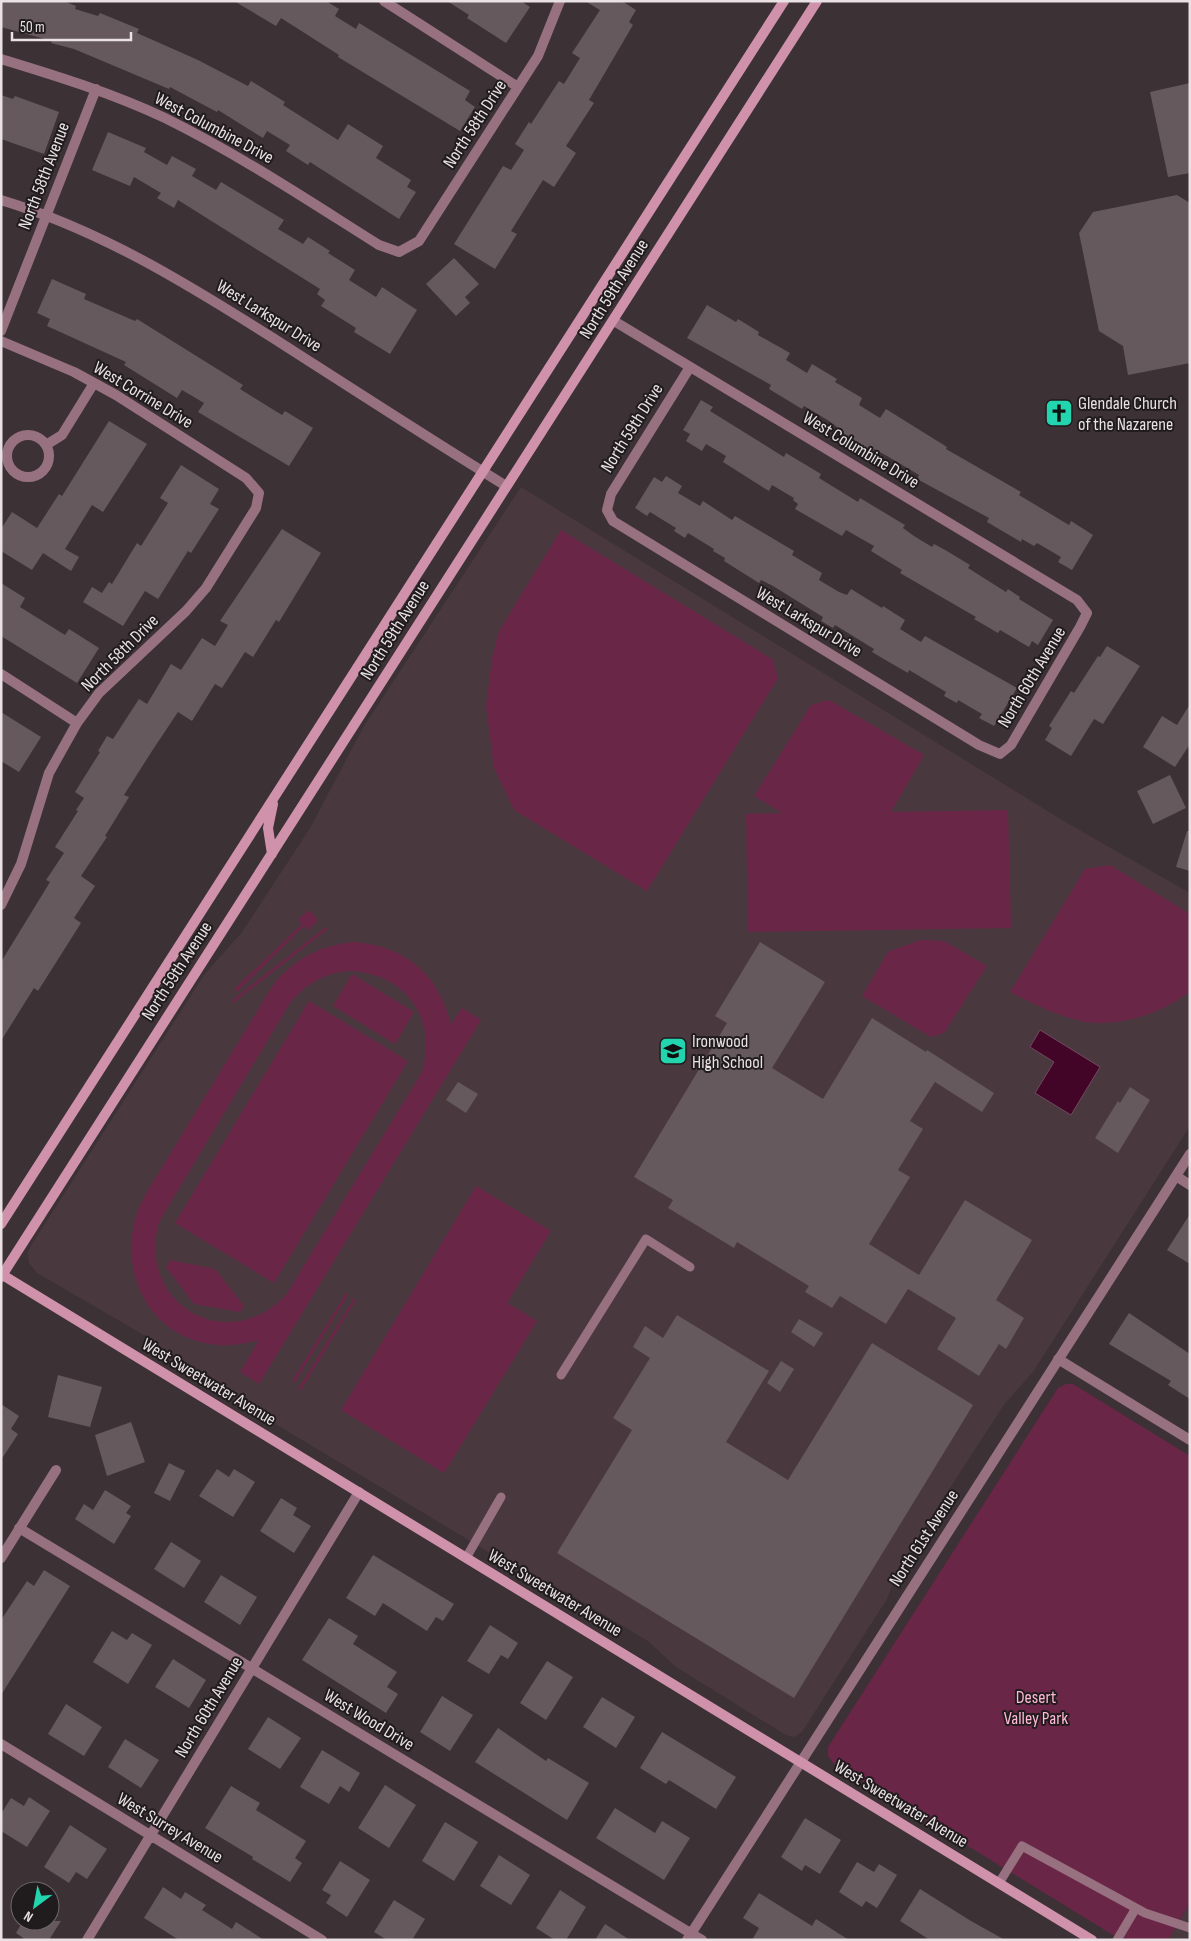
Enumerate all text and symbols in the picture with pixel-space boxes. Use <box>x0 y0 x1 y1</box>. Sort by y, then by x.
scale bar <box>12 10 131 42</box>
text: 50 m <box>20 18 45 37</box>
street label: North 58th Drive <box>439 76 511 172</box>
street label: West Columbine Drive <box>151 88 277 168</box>
street label: North 58th Avenue <box>14 119 74 233</box>
street label: North 59th Avenue <box>575 235 653 343</box>
street label: West Larkspur Drive <box>213 275 325 357</box>
street label: West Corrine Drive <box>89 357 197 433</box>
street label: North 59th Drive <box>596 380 668 476</box>
place label: Glendale Church of the Nazarene <box>1078 393 1177 435</box>
church icon: Glendale Church of the Nazarene <box>1044 398 1074 428</box>
street label: West Columbine Drive <box>799 407 923 493</box>
street label: North 59th Avenue <box>356 576 434 684</box>
street label: West Larkspur Drive <box>752 582 866 662</box>
street label: North 58th Drive <box>77 610 163 696</box>
street label: North 60th Avenue <box>994 623 1070 731</box>
street label: North 59th Avenue <box>137 918 217 1024</box>
place label: Ironwood High School <box>692 1031 763 1073</box>
school or university icon: Ironwood High School <box>658 1036 688 1066</box>
street label: West Sweetwater Avenue <box>138 1334 280 1430</box>
street label: North 61st Avenue <box>885 1486 963 1590</box>
street label: West Sweetwater Avenue <box>484 1545 626 1641</box>
street label: North 60th Avenue <box>171 1653 247 1761</box>
street label: West Wood Drive <box>320 1685 418 1755</box>
park label: Desert Valley Park <box>1004 1687 1068 1729</box>
street label: West Sweetwater Avenue <box>830 1756 972 1852</box>
street label: West Surrey Avenue <box>113 1788 227 1868</box>
north arrow <box>10 1881 60 1931</box>
text: N <box>21 1907 36 1926</box>

